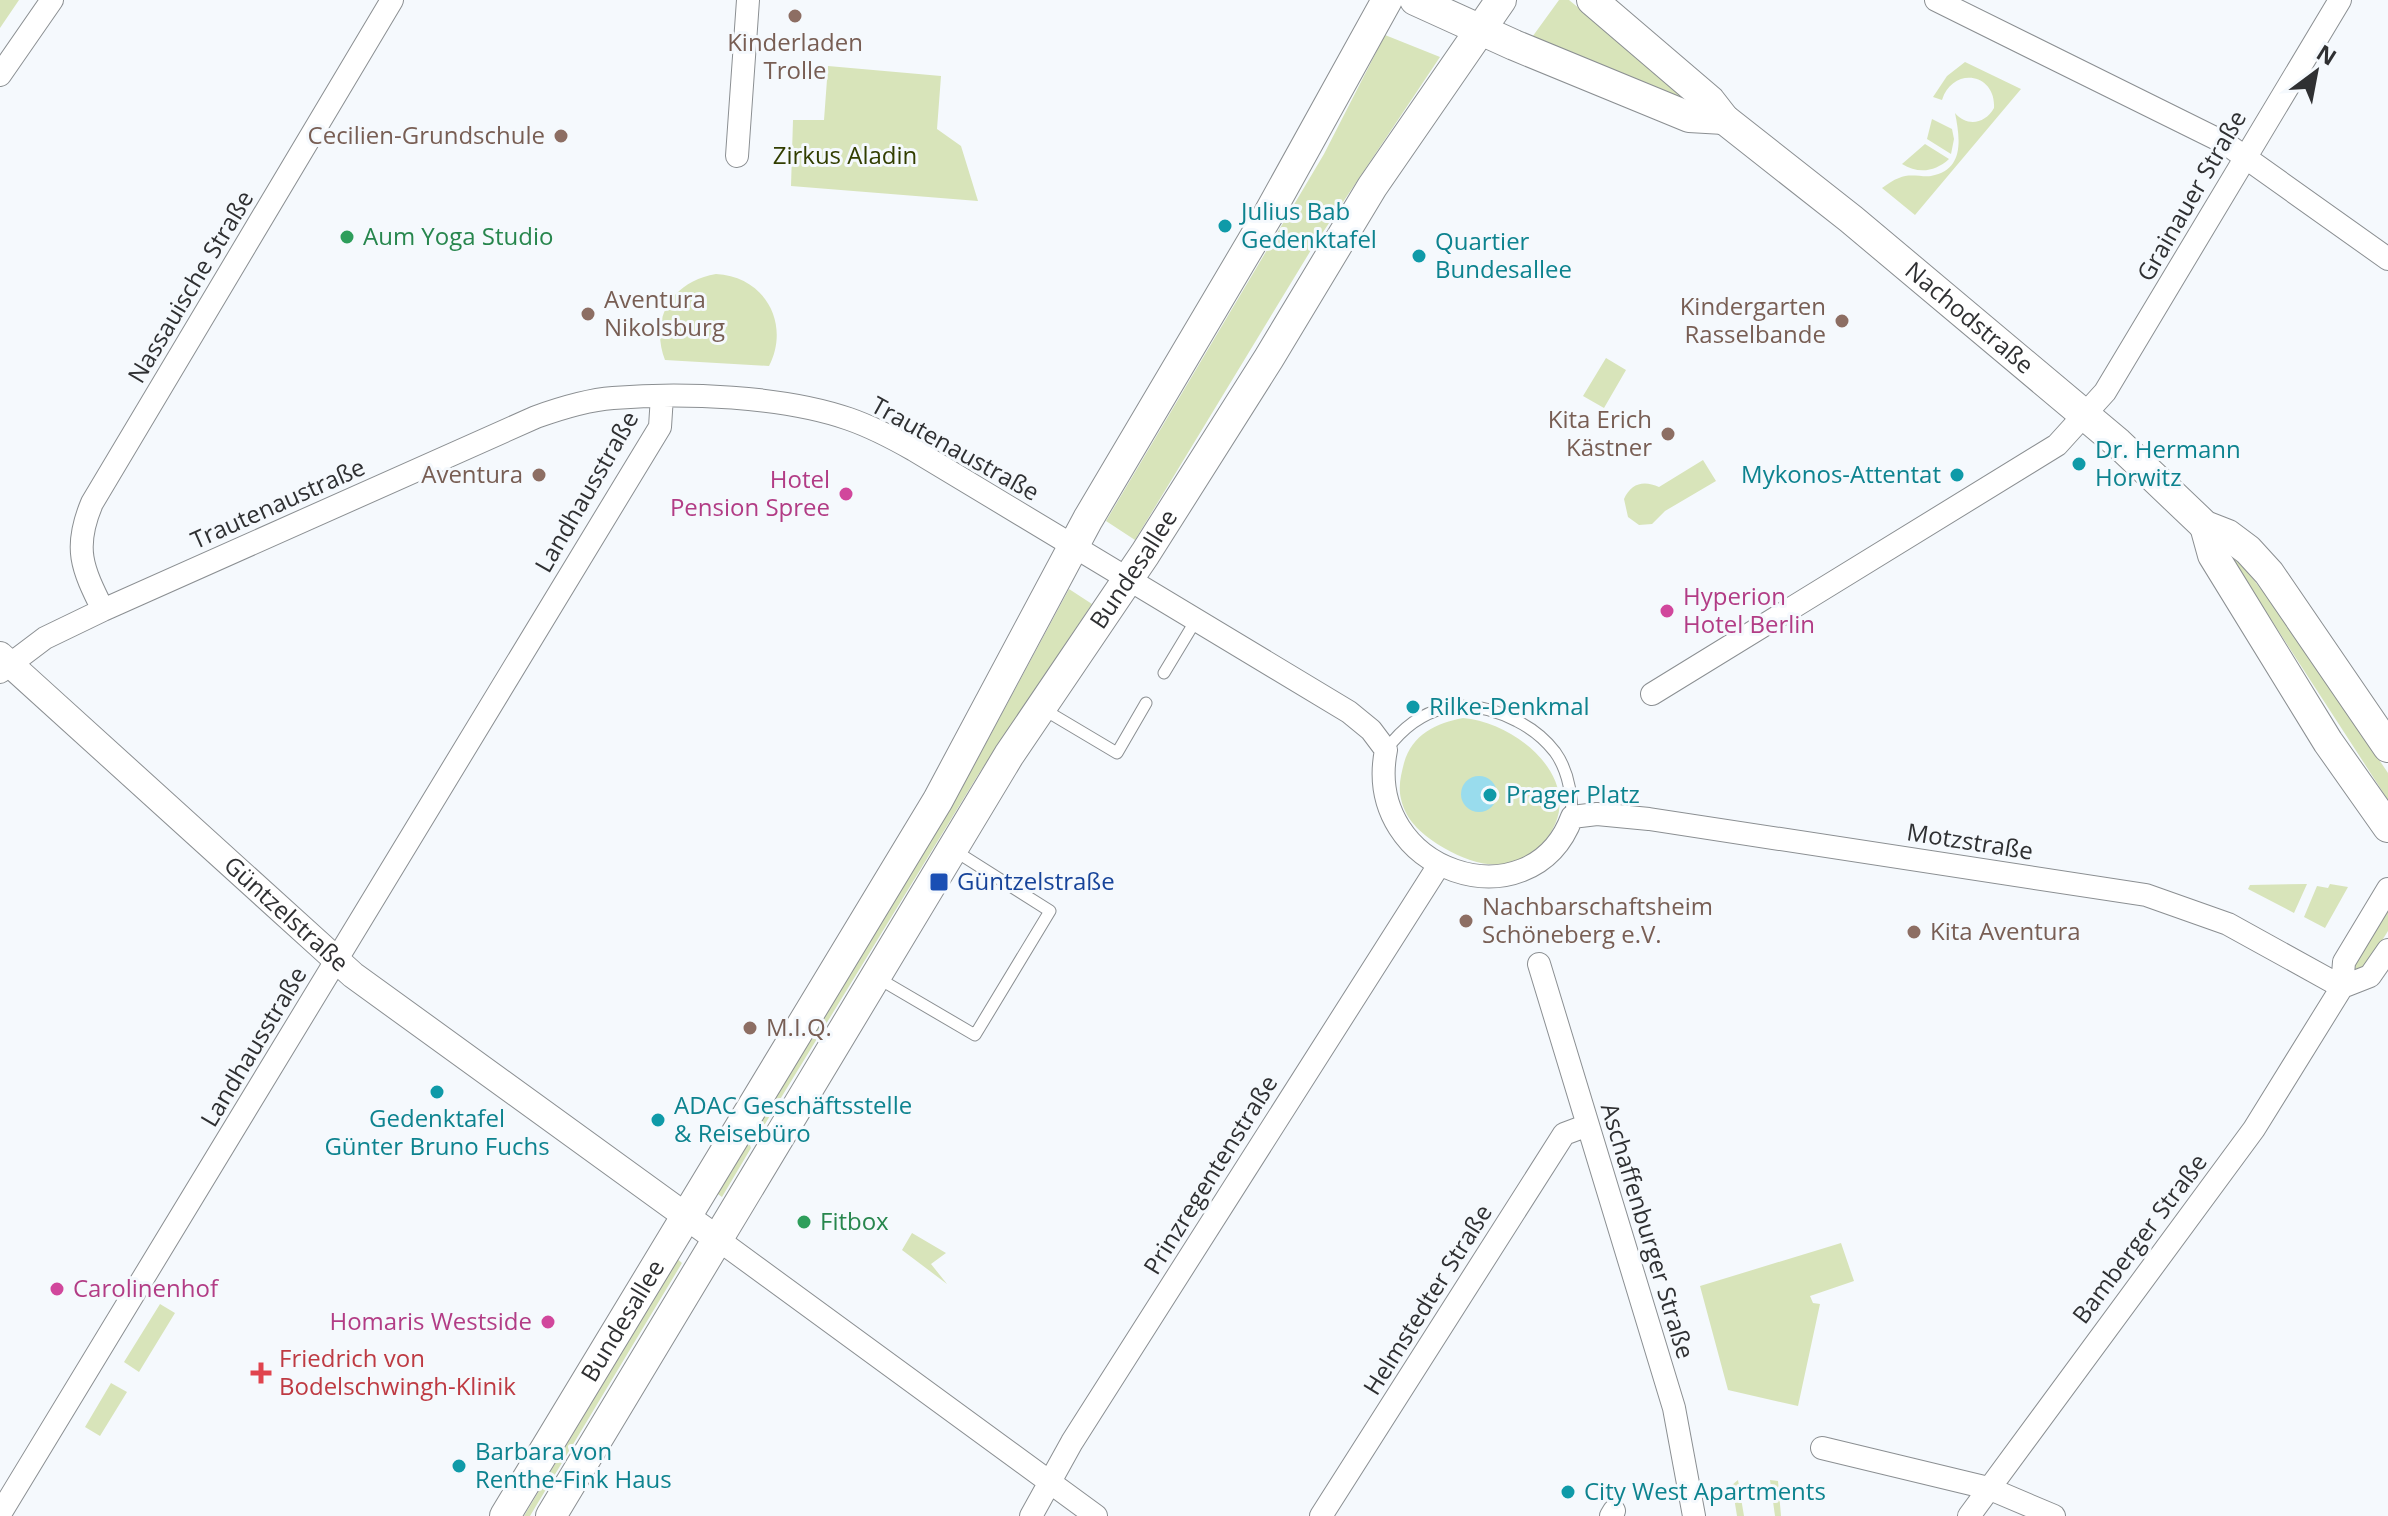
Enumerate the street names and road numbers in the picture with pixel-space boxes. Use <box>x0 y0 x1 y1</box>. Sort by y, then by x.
street label: Grainauer Straße <box>2128 104 2253 287</box>
street label: Nassauische Straße <box>119 184 260 389</box>
street label: Nachodstraße <box>1899 253 2041 381</box>
street label: Trautenaustraße <box>866 388 1046 508</box>
street label: Landhausstraße <box>526 405 645 578</box>
street label: Trautenaustraße <box>185 449 370 556</box>
street label: Bundesallee <box>1081 502 1184 635</box>
street label: Motzstraße <box>1905 814 2036 867</box>
street label: Güntzelstraße <box>217 848 357 978</box>
street label: Landhausstraße <box>192 960 313 1132</box>
street label: Prinzregentenstraße <box>1135 1068 1284 1280</box>
street label: Aschaffenburger Straße <box>1594 1099 1703 1362</box>
street label: Bamberger Straße <box>2064 1146 2214 1330</box>
street label: Helmstedter Straße <box>1355 1198 1499 1401</box>
street label: Bundesallee <box>572 1253 671 1387</box>

